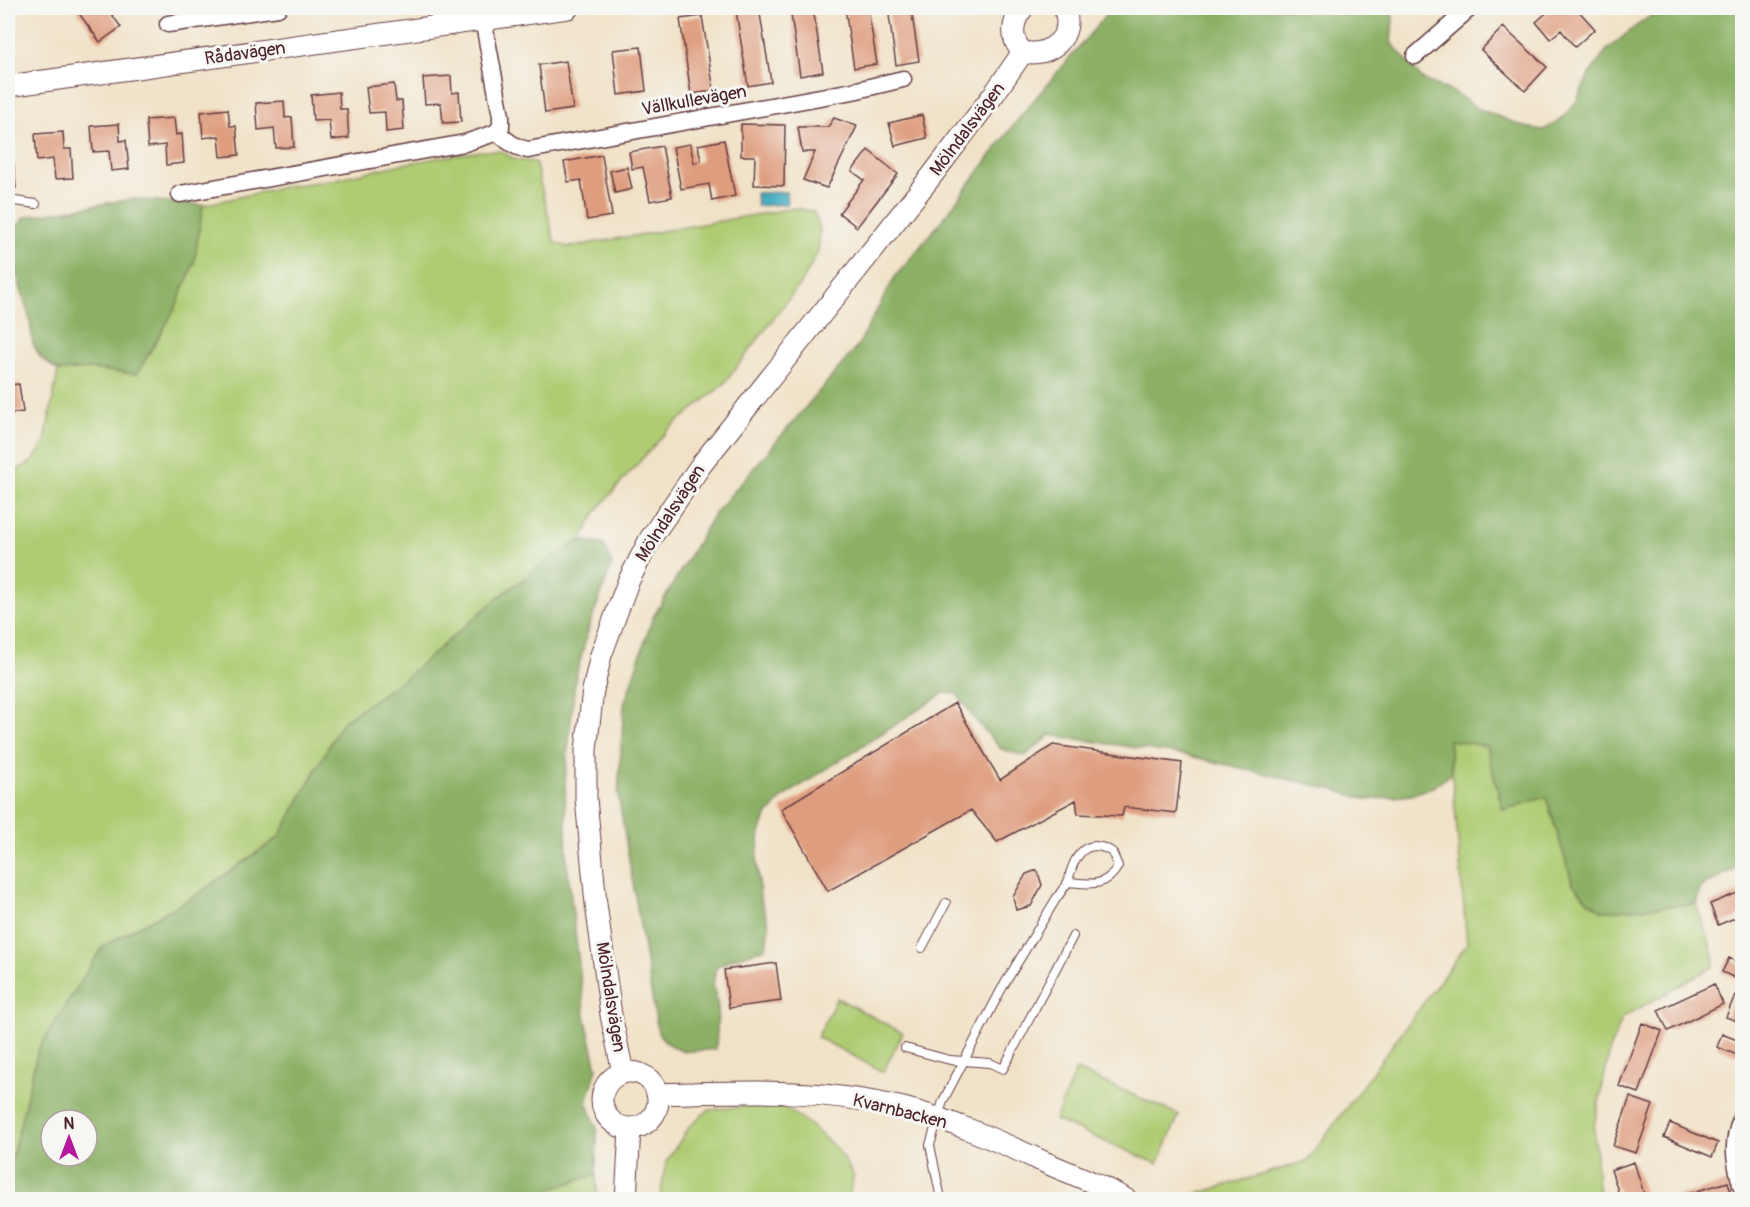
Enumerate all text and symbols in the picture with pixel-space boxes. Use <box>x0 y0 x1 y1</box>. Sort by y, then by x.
street label: Rådavägen <box>203 36 287 71</box>
street label: Mölndalsvägen <box>925 78 1010 181</box>
street label: Vällkullevägen <box>640 80 748 121</box>
street label: Mölndalsvägen <box>630 460 710 566</box>
street label: Mölndalsvägen <box>590 940 631 1054</box>
street label: Kvarnbacken <box>850 1089 949 1134</box>
north arrow <box>39 1108 99 1168</box>
text: N <box>64 1114 75 1134</box>

